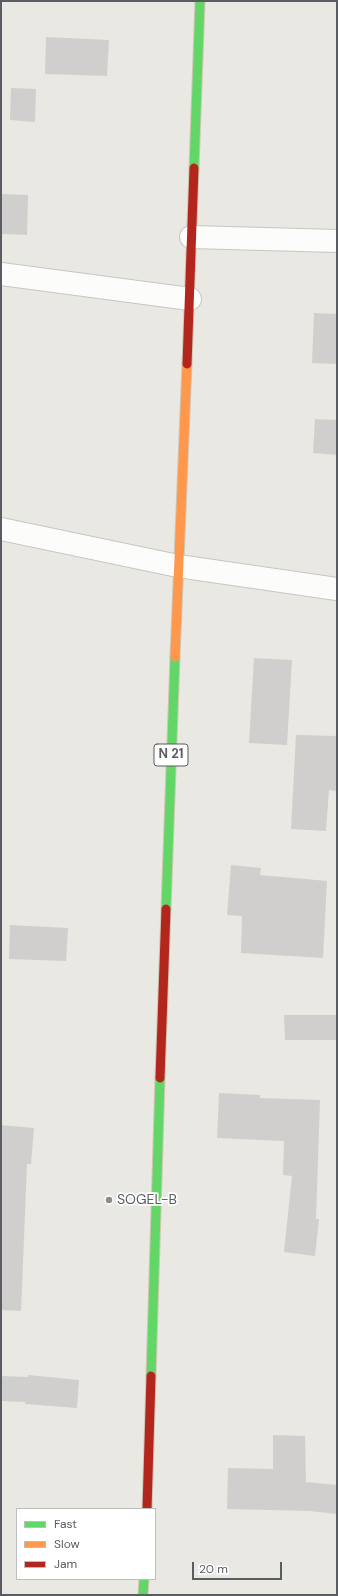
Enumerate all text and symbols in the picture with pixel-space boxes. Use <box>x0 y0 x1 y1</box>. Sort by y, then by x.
road number: N 21 <box>154 744 188 766</box>
place label: SOGEL-B <box>117 1192 177 1208</box>
marker: SOGEL-B <box>104 1195 114 1205</box>
legend <box>16 1508 156 1580</box>
text: Fast <box>54 1516 77 1532</box>
text: Slow <box>54 1536 80 1552</box>
scale bar <box>194 1554 284 1580</box>
text: Jam <box>54 1556 77 1572</box>
text: 20 m <box>199 1561 228 1577</box>

